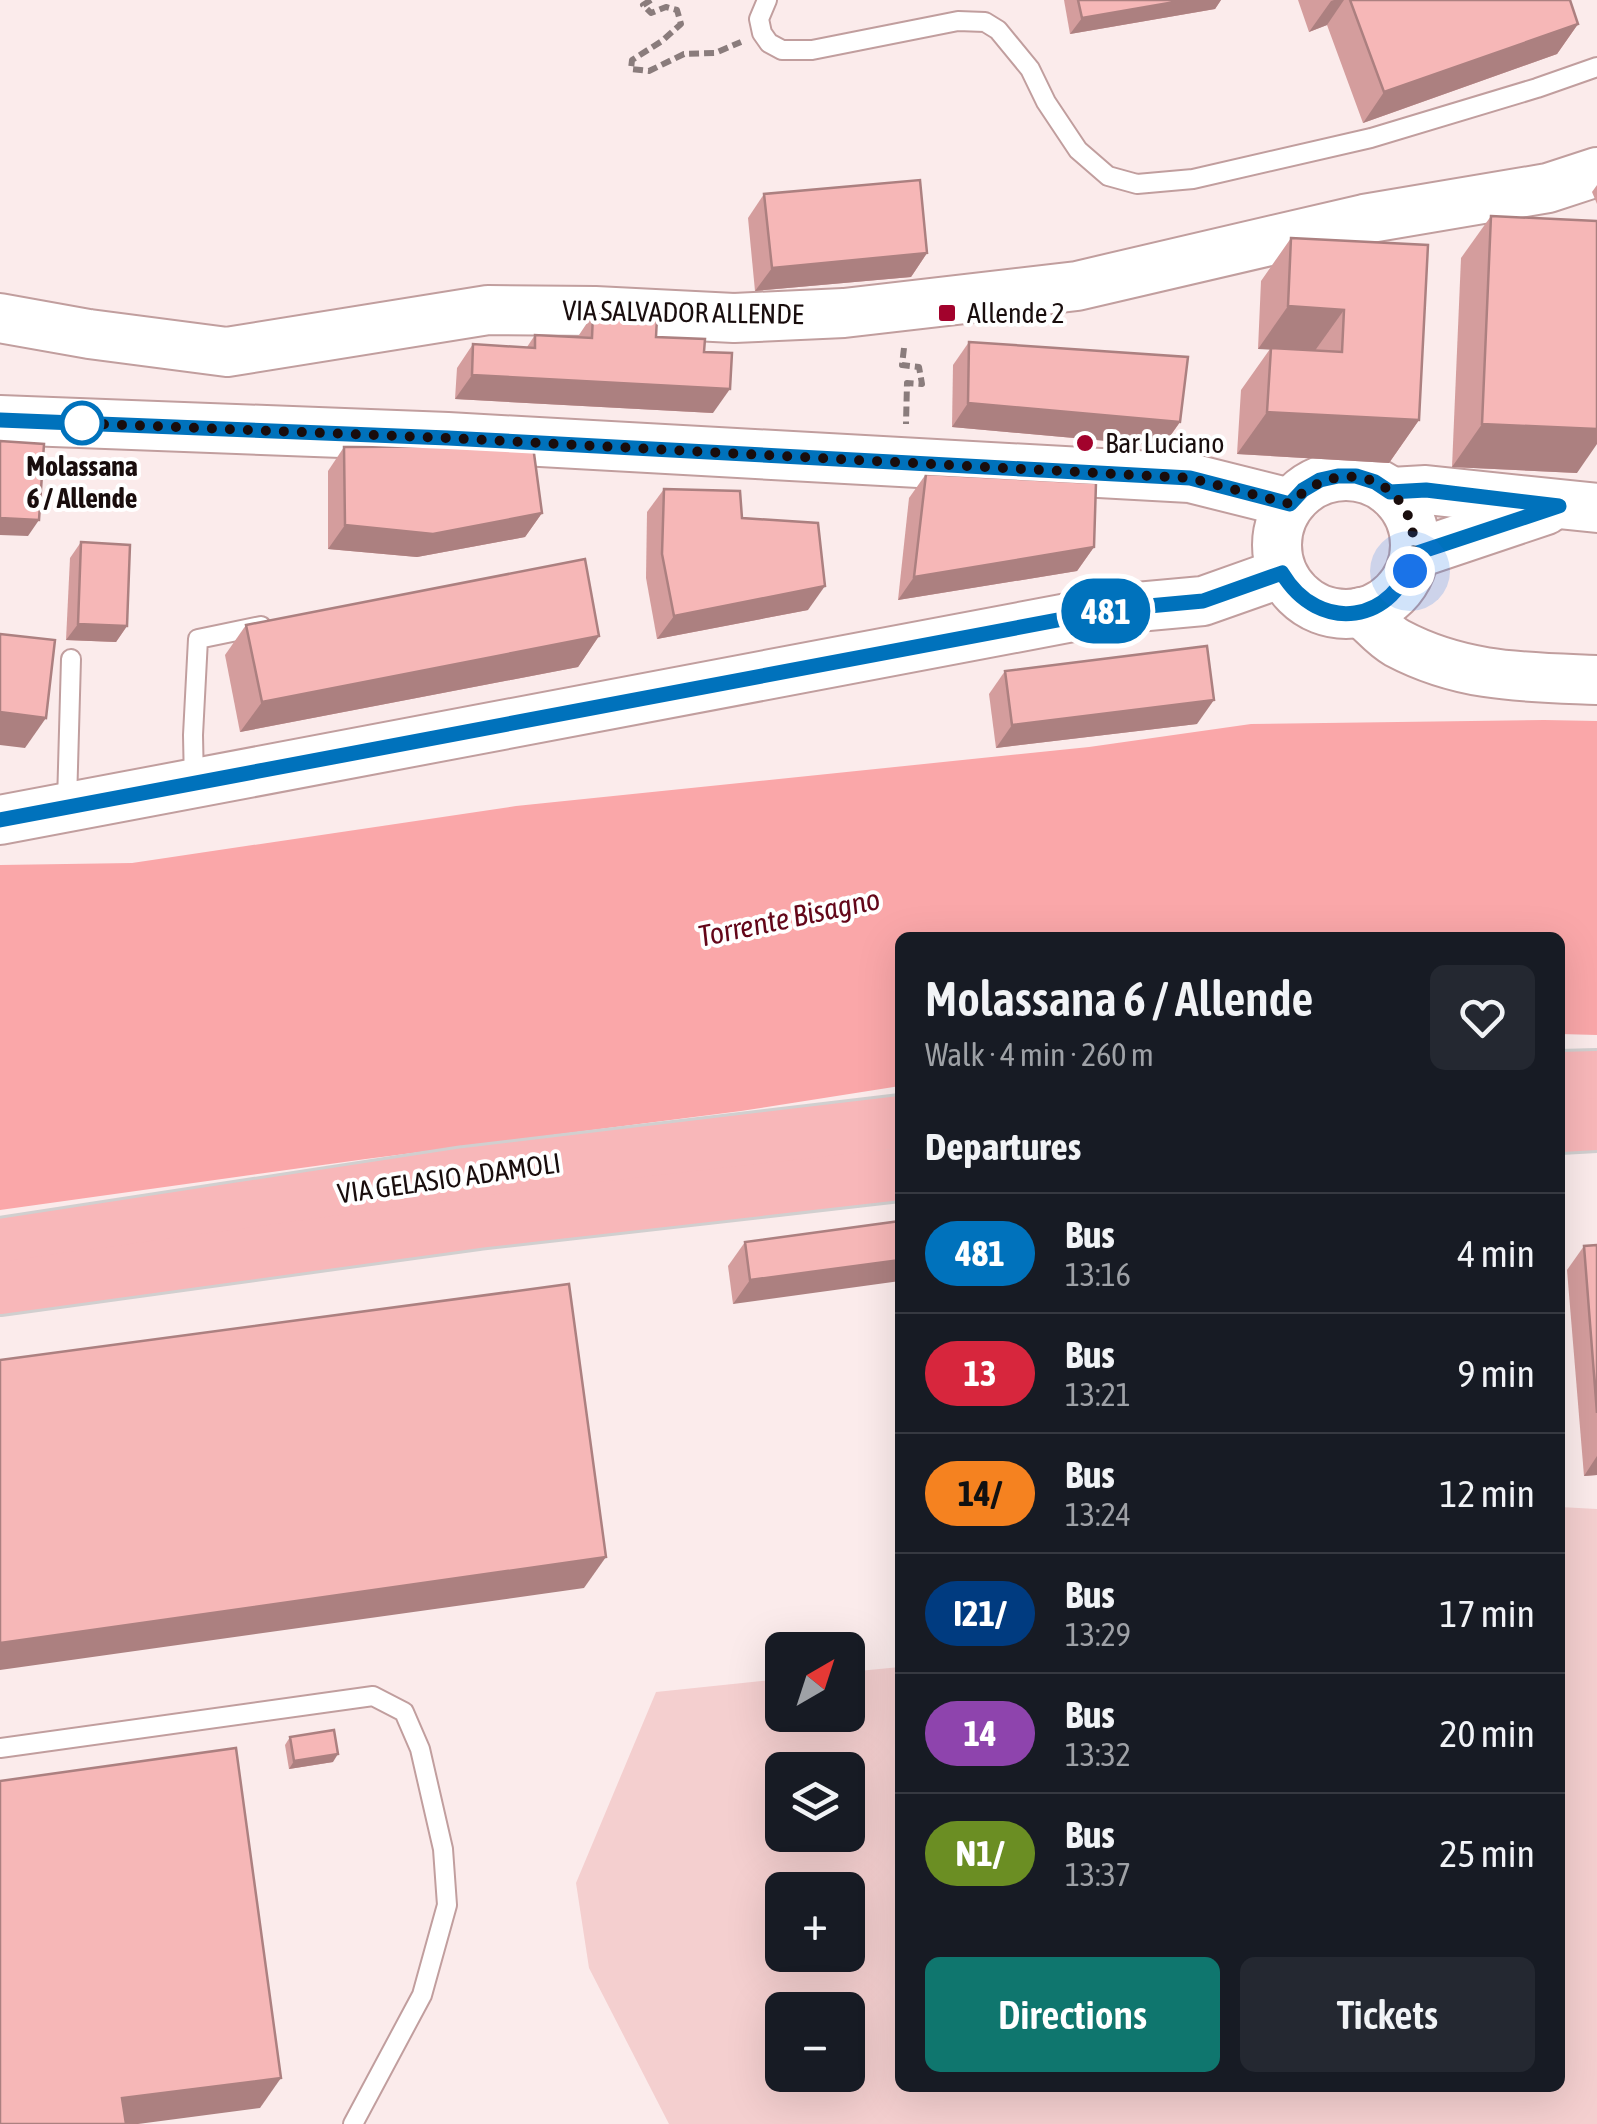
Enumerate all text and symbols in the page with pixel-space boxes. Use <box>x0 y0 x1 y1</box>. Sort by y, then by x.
street label: VIA SALVADOR ALLENDE <box>562 294 804 330</box>
place label: Allende 2 <box>967 297 1065 329</box>
marker: Allende 2 <box>936 302 958 324</box>
marker: Molassana 6 / Allende <box>61 402 103 444</box>
place label: Bar Luciano <box>1105 427 1224 459</box>
marker: Bar Luciano <box>1074 432 1096 454</box>
place label: Molassana 6 / Allende <box>26 450 138 514</box>
your location <box>1385 546 1435 596</box>
line badge: 481 <box>1048 578 1164 644</box>
text: 481 <box>1081 591 1131 631</box>
water label: Torrente Bisagno <box>695 881 883 953</box>
button: heart <box>1430 965 1535 1070</box>
text: Molassana 6 / Allende <box>925 971 1313 1026</box>
text: Walk · 4 min · 260 m <box>925 1036 1154 1073</box>
text: Departures <box>925 1125 1081 1168</box>
street label: VIA GELASIO ADAMOLI <box>335 1146 563 1210</box>
text: Bus <box>1065 1213 1115 1256</box>
text: 4 min <box>1457 1232 1535 1275</box>
text: 481 <box>955 1233 1005 1273</box>
text: 13:16 <box>1065 1256 1131 1293</box>
text: Bus <box>1065 1333 1115 1376</box>
text: 9 min <box>1457 1352 1535 1395</box>
text: 13 <box>964 1353 996 1393</box>
text: 13:21 <box>1065 1376 1131 1413</box>
text: Bus <box>1065 1453 1115 1496</box>
text: 12 min <box>1440 1472 1535 1515</box>
text: 14/ <box>958 1473 1002 1513</box>
text: 13:24 <box>1065 1496 1131 1533</box>
text: Bus <box>1065 1573 1115 1616</box>
text: 17 min <box>1440 1592 1535 1635</box>
text: I21/ <box>953 1593 1007 1633</box>
text: 13:29 <box>1065 1616 1131 1653</box>
north arrow <box>765 1632 865 1732</box>
map controls <box>765 1632 865 2092</box>
text: Bus <box>1065 1693 1115 1736</box>
text: 20 min <box>1440 1712 1535 1755</box>
text: 14 <box>964 1713 996 1753</box>
text: 13:32 <box>1065 1736 1131 1773</box>
button: layers <box>765 1752 865 1852</box>
text: Bus <box>1065 1813 1115 1856</box>
text: 25 min <box>1440 1832 1535 1875</box>
text: N1/ <box>956 1833 1004 1873</box>
text: 13:37 <box>1065 1856 1131 1893</box>
button: + <box>765 1872 865 1972</box>
button: Directions <box>925 1957 1220 2072</box>
button: Tickets <box>1240 1957 1535 2072</box>
button: − <box>765 1992 865 2092</box>

